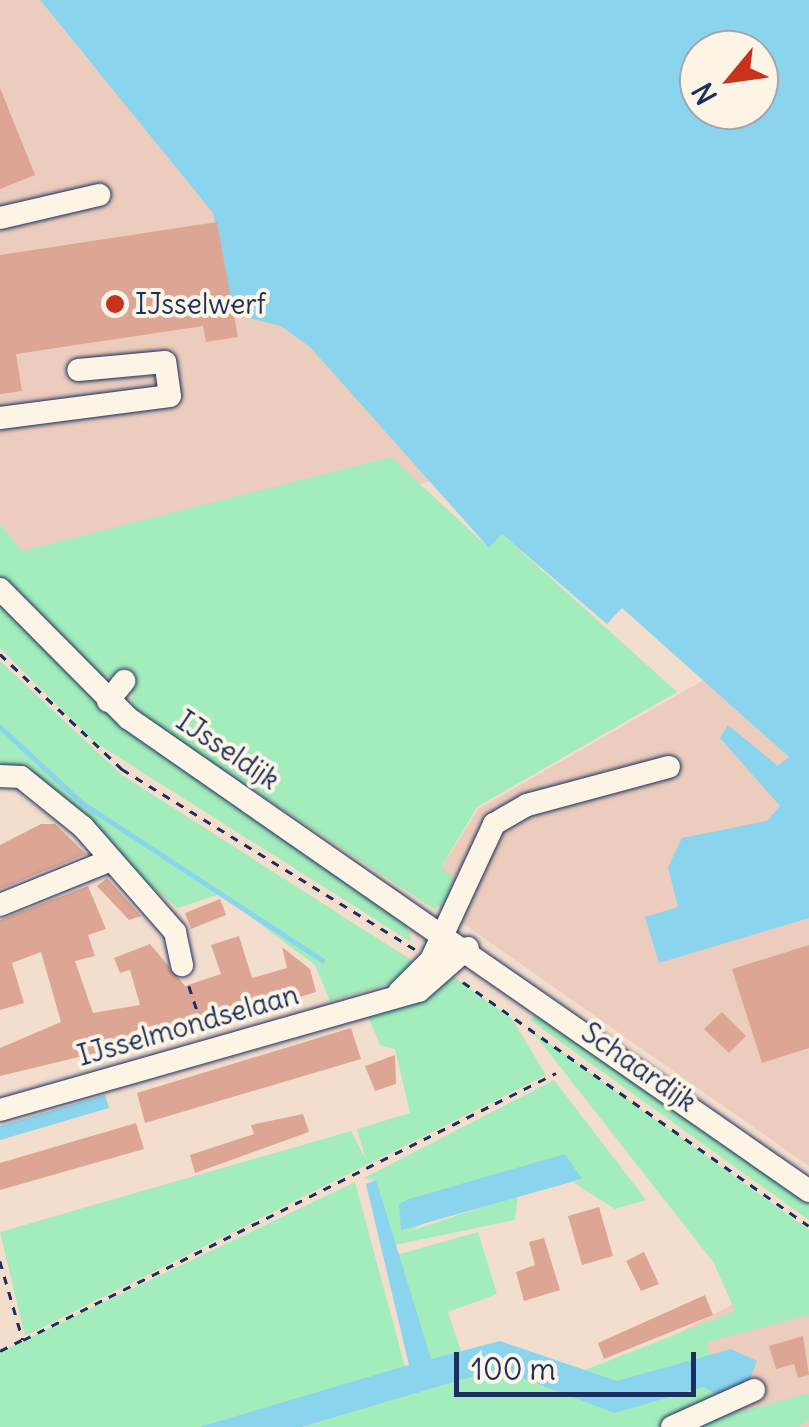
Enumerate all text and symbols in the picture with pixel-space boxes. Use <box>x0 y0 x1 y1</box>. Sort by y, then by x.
north arrow <box>679 30 779 130</box>
text: N <box>684 76 725 111</box>
place label: IJsselwerf <box>135 287 266 321</box>
marker: IJsselwerf <box>104 293 126 315</box>
street label: IJsseldijk <box>170 704 286 796</box>
street label: IJsselmondselaan <box>74 977 302 1073</box>
street label: Schaardijk <box>575 1015 703 1119</box>
scale bar <box>459 1332 702 1394</box>
text: 100 m <box>471 1350 556 1388</box>

